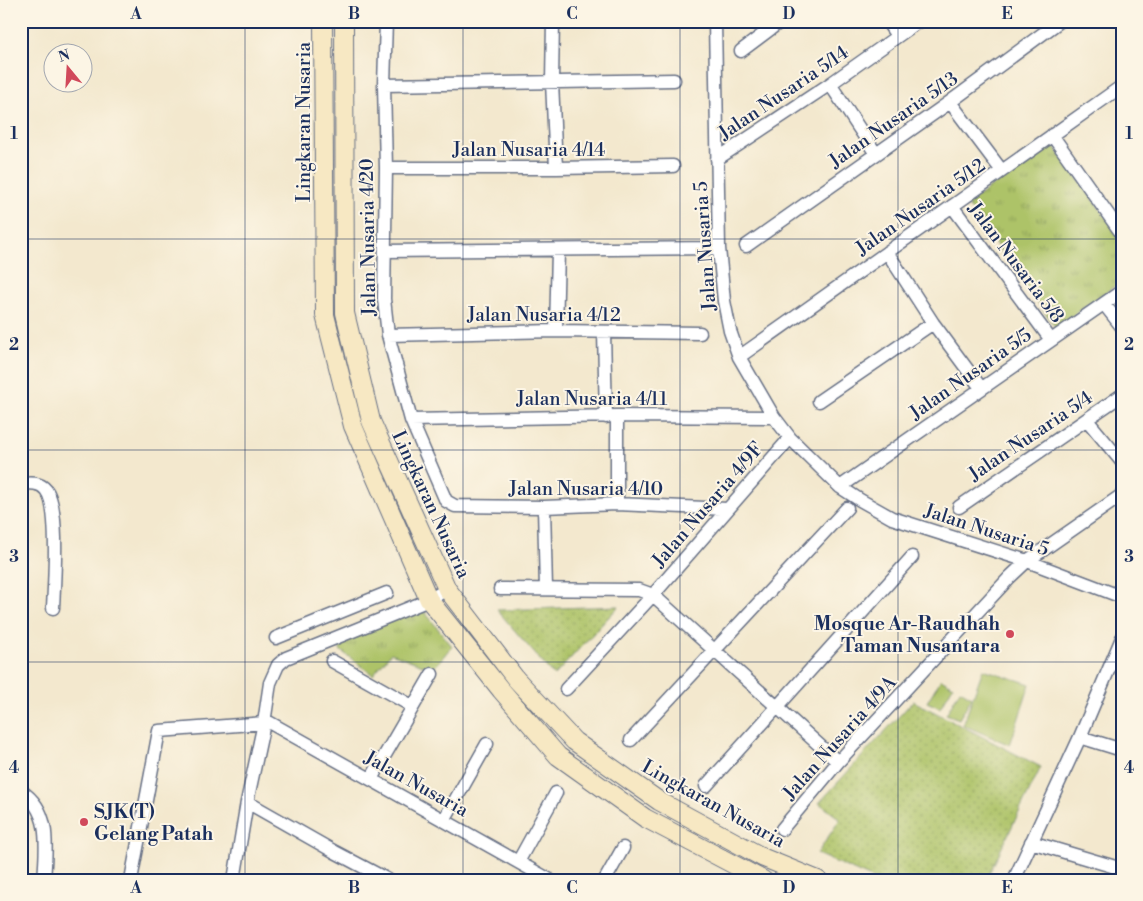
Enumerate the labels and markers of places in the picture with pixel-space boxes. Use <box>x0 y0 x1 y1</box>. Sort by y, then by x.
place label: Mosque Ar-Raudhah Taman Nusantara <box>814 612 1001 658</box>
marker: Mosque Ar-Raudhah Taman Nusantara <box>1004 628 1016 640</box>
place label: SJK(T) Gelang Patah <box>94 800 213 846</box>
marker: SJK(T) Gelang Patah <box>78 816 90 828</box>

